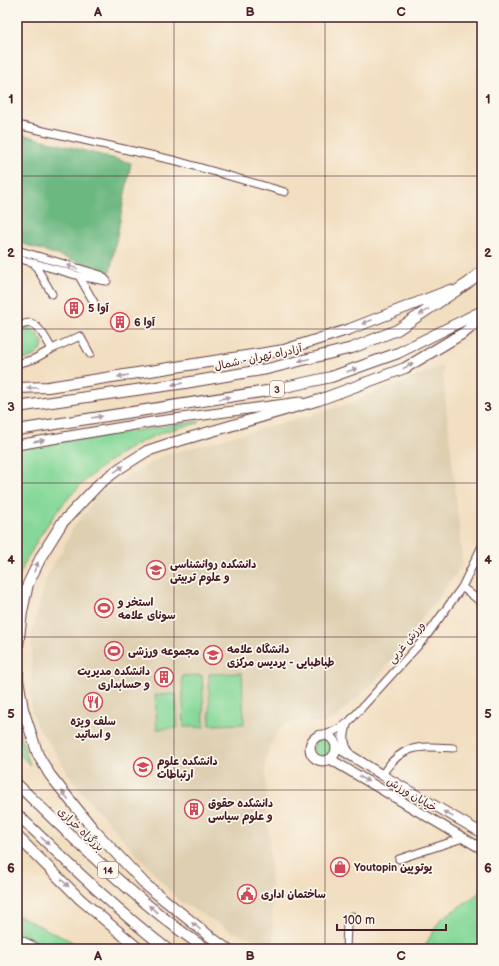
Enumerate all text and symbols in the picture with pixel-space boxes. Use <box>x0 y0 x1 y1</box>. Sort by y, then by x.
text: A <box>93 4 102 20</box>
text: B <box>245 4 255 20</box>
text: C <box>396 4 406 20</box>
text: 1 <box>8 91 14 107</box>
text: 1 <box>485 91 491 107</box>
text: 2 <box>7 245 15 261</box>
text: 2 <box>484 245 492 261</box>
one-way arrow <box>65 264 77 270</box>
building icon: آوا 5 <box>63 297 85 319</box>
place label: آوا 5 <box>88 302 110 315</box>
one-way arrow <box>419 308 429 316</box>
building icon: آوا 6 <box>109 311 131 333</box>
place label: آوا 6 <box>134 316 156 329</box>
one-way arrow <box>360 320 372 326</box>
street label: آزادراه تهران - شمال <box>213 342 304 373</box>
one-way arrow <box>298 357 311 363</box>
one-way arrow <box>402 363 414 369</box>
one-way arrow <box>347 366 359 372</box>
one-way arrow <box>117 373 129 379</box>
one-way arrow <box>171 381 183 387</box>
road number: 3 <box>270 381 284 397</box>
one-way arrow <box>26 384 38 391</box>
one-way arrow <box>219 395 232 401</box>
text: 3 <box>7 399 15 415</box>
text: 3 <box>484 399 492 415</box>
one-way arrow <box>91 414 103 420</box>
one-way arrow <box>33 438 45 444</box>
one-way arrow <box>114 465 125 473</box>
text: 4 <box>7 552 15 568</box>
text: 4 <box>484 552 492 568</box>
place label: دانشکده روانشناسی و علوم تربیتی <box>170 558 256 586</box>
school or university icon: دانشکده روانشناسی و علوم تربیتی <box>145 559 167 581</box>
one-way arrow <box>34 560 40 572</box>
place label: استخر و سونای علامه <box>117 596 176 623</box>
sports icon: استخر و سونای علامه <box>93 597 115 619</box>
street label: ورزش غربی <box>385 619 428 666</box>
sports icon: مجموعه ورزشی <box>103 640 125 662</box>
place label: دانشگاه علامه طباطبایی - پردیس مرکزی <box>227 642 335 670</box>
school or university icon: دانشگاه علامه طباطبایی - پردیس مرکزی <box>202 644 224 666</box>
place label: مجموعه ورزشی <box>128 645 199 659</box>
place label: دانشکده مدیریت و حسابداری <box>77 665 150 691</box>
building icon: دانشکده مدیریت و حسابداری <box>153 666 175 688</box>
restaurant icon: سلف ویژه و اساتید <box>82 691 104 713</box>
text: 5 <box>7 706 15 722</box>
text: 5 <box>484 706 492 722</box>
place label: سلف ویژه و اساتید <box>70 715 116 741</box>
place label: دانشکده علوم ارتباطات <box>157 755 218 781</box>
school or university icon: دانشکده علوم ارتباطات <box>132 756 154 778</box>
street label: خیابان ورزش <box>384 774 439 815</box>
one-way arrow <box>358 775 370 782</box>
one-way arrow <box>61 789 70 800</box>
place label: دانشکده حقوق و علوم سیاسی <box>208 797 273 825</box>
building icon: دانشکده حقوق و علوم سیاسی <box>183 798 205 820</box>
street label: بزرگراه خرازی <box>54 805 106 855</box>
one-way arrow <box>442 810 454 817</box>
one-way arrow <box>40 836 50 846</box>
shop icon: Youtopin یوتوپین <box>329 856 351 878</box>
text: 6 <box>7 860 15 876</box>
text: 6 <box>484 860 492 876</box>
place label: Youtopin یوتوپین <box>354 861 432 875</box>
road number: 14 <box>98 862 118 878</box>
one-way arrow <box>60 878 70 888</box>
public building icon: ساختمان اداری <box>236 883 258 905</box>
place label: ساختمان اداری <box>261 888 326 901</box>
one-way arrow <box>148 904 158 913</box>
scale bar <box>337 906 446 932</box>
text: 100 m <box>343 913 375 928</box>
one-way arrow <box>191 921 202 930</box>
text: A <box>93 948 102 964</box>
text: B <box>245 948 255 964</box>
text: C <box>396 948 406 964</box>

